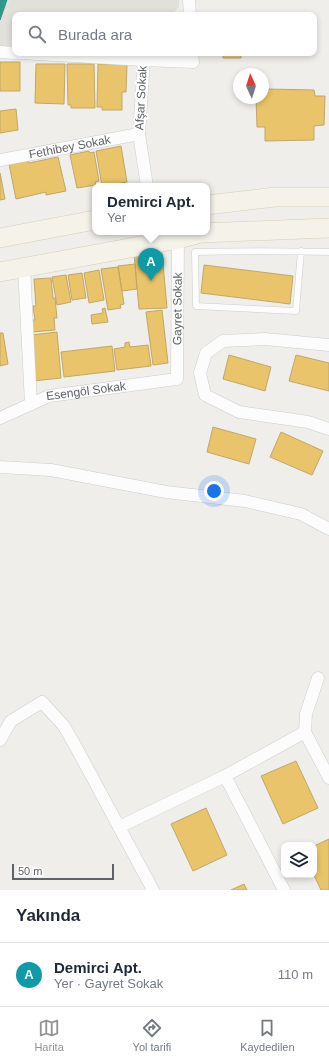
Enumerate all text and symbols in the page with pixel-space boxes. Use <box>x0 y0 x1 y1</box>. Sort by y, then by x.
search box <box>12 12 317 56</box>
icon: search <box>26 23 48 45</box>
text: Burada ara <box>58 26 132 43</box>
street label: Afşar Sokak <box>132 64 150 131</box>
north arrow <box>233 68 269 104</box>
street label: Fethibey Sokak <box>28 132 113 161</box>
popup <box>92 183 210 235</box>
text: Demirci Apt. <box>107 193 195 210</box>
text: Yer <box>107 210 126 225</box>
pin: A <box>138 248 164 281</box>
street label: Gayret Sokak <box>170 271 185 345</box>
street label: Esengöl Sokak <box>45 379 128 403</box>
your location <box>204 481 224 501</box>
map controls <box>281 842 317 878</box>
button: layers <box>281 842 317 878</box>
scale bar <box>12 862 114 881</box>
text: 50 m <box>18 865 42 877</box>
text: Yakında <box>16 906 80 925</box>
text: Demirci Apt. <box>54 959 142 976</box>
text: A <box>24 967 34 982</box>
text: 110 m <box>278 967 313 982</box>
text: Yer · Gayret Sokak <box>54 976 163 991</box>
tab: Harita <box>34 1017 64 1053</box>
tab: Yol tarifi <box>133 1017 171 1053</box>
tab: Kaydedilen <box>240 1017 295 1053</box>

